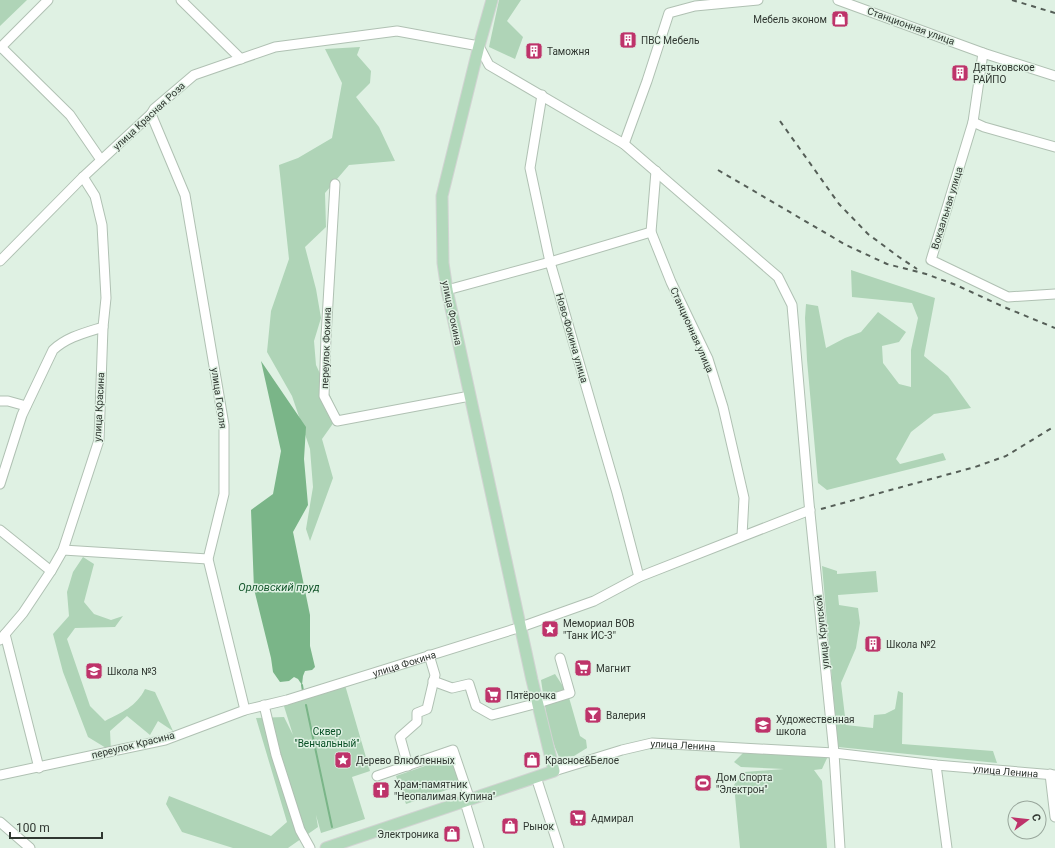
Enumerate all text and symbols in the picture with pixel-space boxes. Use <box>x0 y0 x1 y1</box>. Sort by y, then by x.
street label: Станционная улица <box>866 5 956 47</box>
shop icon: Мебель эконом <box>830 9 850 29</box>
place label: Мебель эконом <box>753 14 827 25</box>
building icon: ПВС Мебель <box>618 30 638 50</box>
place label: ПВС Мебель <box>641 35 699 46</box>
building icon: Таможня <box>524 41 544 61</box>
place label: Таможня <box>547 46 590 57</box>
place label: Дятьковское РАЙПО <box>973 62 1035 85</box>
building icon: Дятьковское РАЙПО <box>950 63 970 83</box>
street label: улица Красная Роза <box>111 80 187 152</box>
street label: Вокзальная улица <box>929 165 965 251</box>
street label: улица Фокина <box>440 279 465 346</box>
street label: Станционная улица <box>668 286 716 374</box>
street label: Ново-Фокина улица <box>554 292 591 384</box>
street label: переулок Фокина <box>318 307 333 389</box>
street label: улица Гоголя <box>209 367 229 429</box>
street label: улица Красина <box>92 372 106 442</box>
water label: Орловский пруд <box>238 581 320 594</box>
street label: улица Крупской <box>813 594 831 670</box>
place label: Мемориал ВОВ "Танк ИС-3" <box>563 618 635 641</box>
place icon: Мемориал ВОВ "Танк ИС-3" <box>540 619 560 639</box>
building icon: Школа №2 <box>863 634 883 654</box>
place label: Школа №2 <box>886 639 936 650</box>
street label: улица Фокина <box>371 648 437 679</box>
supermarket icon: Магнит <box>573 658 593 678</box>
school or university icon: Школа №3 <box>84 661 104 681</box>
place label: Магнит <box>596 663 631 674</box>
place label: Школа №3 <box>107 666 157 677</box>
supermarket icon: Пятёрочка <box>483 685 503 705</box>
place label: Пятёрочка <box>506 690 556 701</box>
bar icon: Валерия <box>583 705 603 725</box>
place label: Валерия <box>606 710 646 721</box>
place label: Художественная школа <box>776 714 855 737</box>
school or university icon: Художественная школа <box>753 715 773 735</box>
park label: Сквер "Венчальный" <box>294 726 360 749</box>
street label: переулок Красина <box>90 729 176 761</box>
street label: улица Ленина <box>650 737 716 752</box>
place icon: Дерево Влюбленных <box>333 750 353 770</box>
shop icon: Красное&Белое <box>522 750 542 770</box>
place label: Дерево Влюбленных <box>356 755 455 766</box>
place label: Красное&Белое <box>545 755 619 766</box>
street label: улица Ленина <box>973 763 1039 779</box>
place label: Дом Спорта "Электрон" <box>716 772 773 795</box>
sports icon: Дом Спорта "Электрон" <box>693 773 713 793</box>
place label: Храм-памятник "Неопалимая Купина" <box>394 779 496 802</box>
church icon: Храм-памятник "Неопалимая Купина" <box>371 780 391 800</box>
north arrow <box>1007 800 1047 840</box>
supermarket icon: Адмирал <box>568 808 588 828</box>
text: С <box>1029 812 1043 823</box>
place label: Адмирал <box>591 813 634 824</box>
scale bar <box>10 814 102 840</box>
shop icon: Рынок <box>500 816 520 836</box>
text: 100 m <box>16 821 50 835</box>
place label: Рынок <box>523 821 555 832</box>
shop icon: Электроника <box>442 824 462 844</box>
place label: Электроника <box>377 829 439 840</box>

